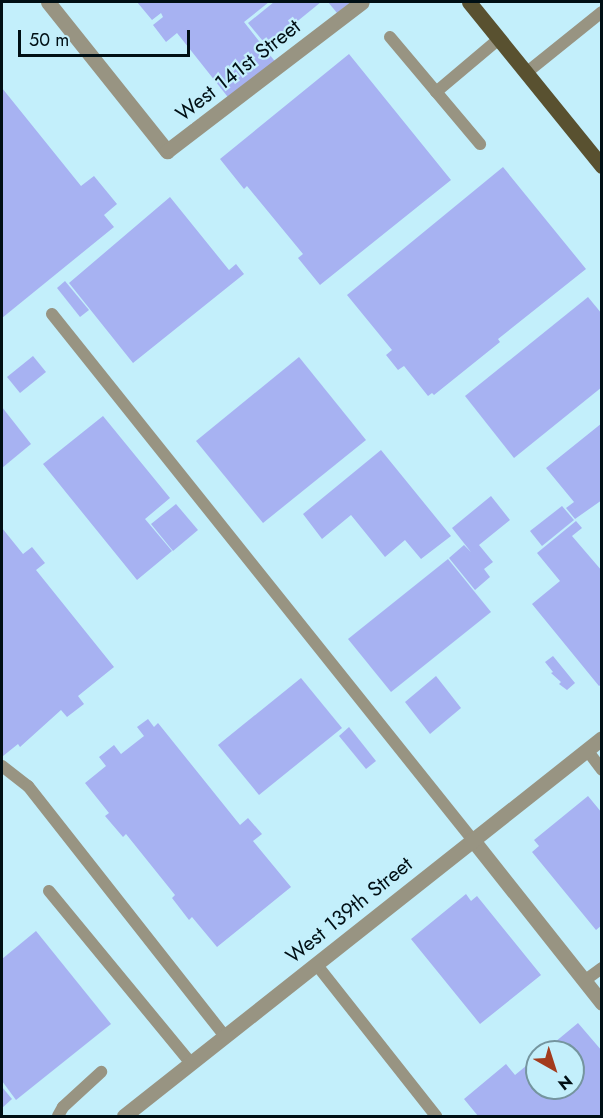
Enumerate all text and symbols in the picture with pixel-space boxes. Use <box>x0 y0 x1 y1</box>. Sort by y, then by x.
street label: West 141st Street <box>171 14 305 126</box>
scale bar <box>21 18 194 56</box>
text: 50 m <box>29 27 69 53</box>
street label: West 139th Street <box>281 851 417 969</box>
north arrow <box>525 1040 585 1100</box>
text: N <box>553 1070 578 1096</box>

